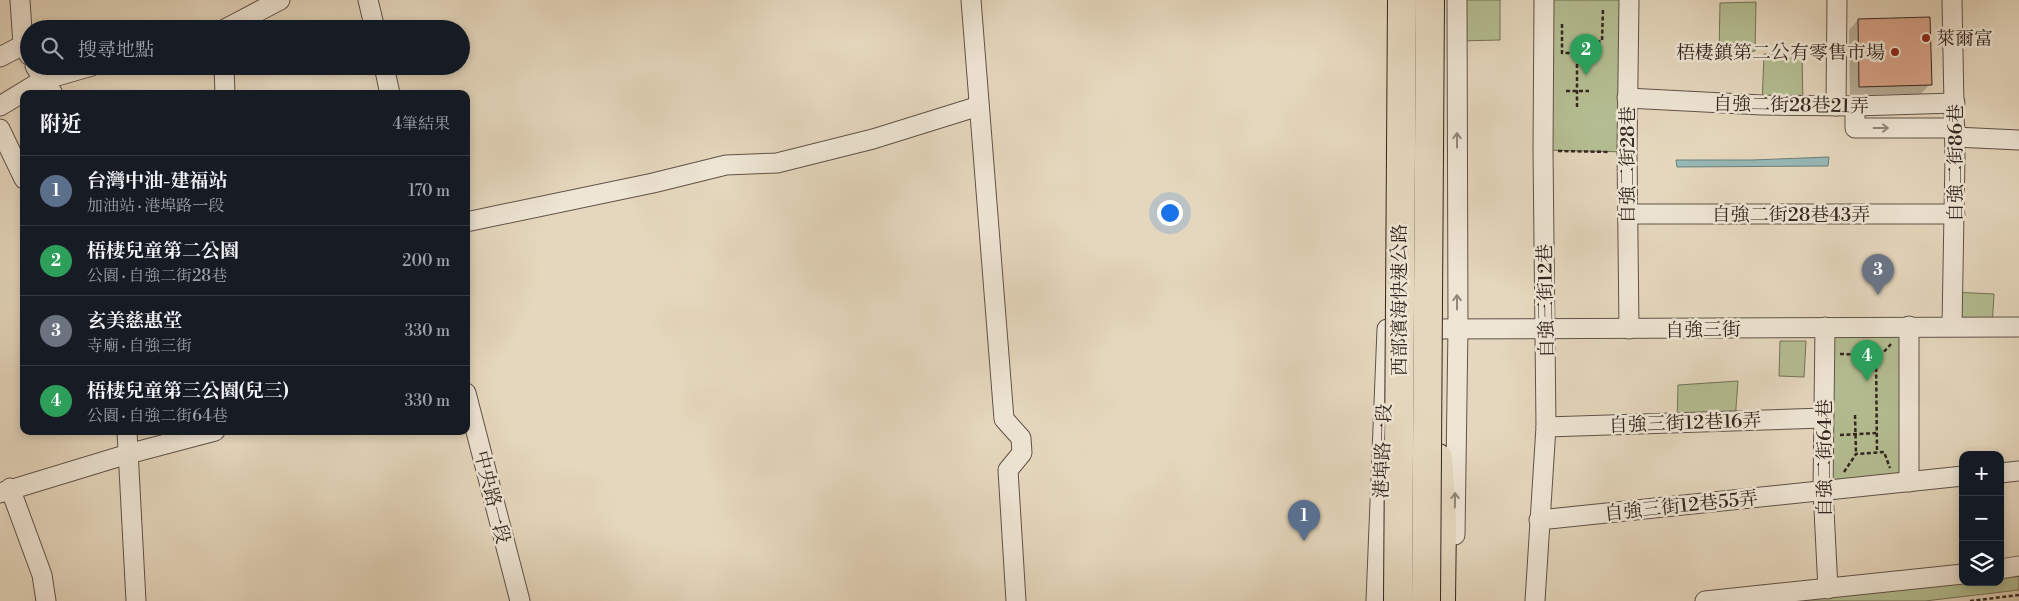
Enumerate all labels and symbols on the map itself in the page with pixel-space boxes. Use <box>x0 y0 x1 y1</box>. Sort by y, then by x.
place label: 萊爾富 <box>1936 27 1993 51</box>
marker: 萊爾富 <box>1920 32 1932 44</box>
pin: 2 <box>1570 34 1602 75</box>
place label: 梧棲鎮第二公有零售市場 <box>1676 41 1885 65</box>
marker: 梧棲鎮第二公有零售市場 <box>1889 46 1901 58</box>
street label: 自強二街28巷21弄 <box>1713 92 1869 118</box>
street label: 自強二街86巷 <box>1944 104 1968 222</box>
street label: 自強二街28巷 <box>1616 106 1640 224</box>
one-way arrow <box>1872 123 1889 133</box>
one-way arrow <box>1452 132 1462 148</box>
your location <box>1157 200 1183 226</box>
street label: 自強二街28巷43弄 <box>1712 203 1870 227</box>
street label: 西部濱海快速公路 <box>1388 224 1412 376</box>
street label: 自強三街12巷 <box>1533 244 1559 358</box>
pin: 3 <box>1862 254 1894 295</box>
one-way arrow <box>1453 295 1462 311</box>
street label: 自強三街 <box>1665 317 1741 343</box>
pin: 4 <box>1851 340 1883 381</box>
street label: 自強二街64巷 <box>1813 399 1837 517</box>
street label: 港埠路一段 <box>1369 403 1397 499</box>
street label: 自強三街12巷16弄 <box>1608 408 1762 438</box>
street label: 中央路一段 <box>469 448 515 546</box>
street label: 自強三街12巷55弄 <box>1603 486 1759 526</box>
one-way arrow <box>1450 492 1460 508</box>
pin: 1 <box>1288 500 1320 541</box>

